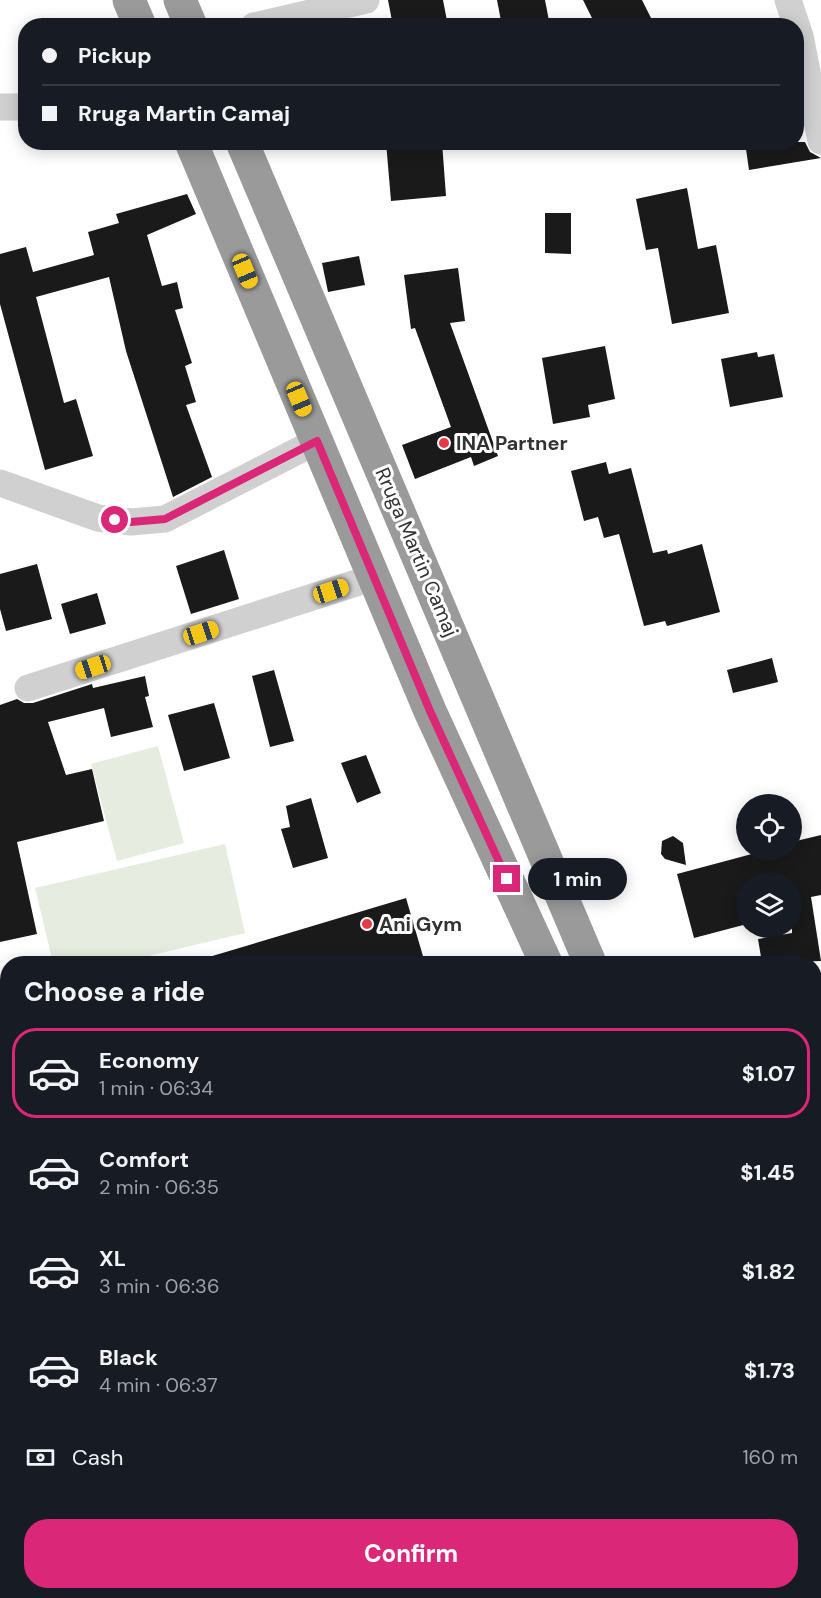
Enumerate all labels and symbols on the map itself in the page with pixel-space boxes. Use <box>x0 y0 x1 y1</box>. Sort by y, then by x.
car <box>230 251 260 291</box>
car <box>284 379 314 419</box>
place label: INA Partner <box>456 430 568 456</box>
marker: INA Partner <box>437 436 451 450</box>
street label: Rruga Martin Camaj <box>370 463 464 641</box>
route start <box>101 506 128 533</box>
car <box>311 577 351 605</box>
car <box>181 619 221 647</box>
car <box>73 653 113 681</box>
callout: 1 min <box>528 858 627 900</box>
route end <box>493 865 520 892</box>
place label: Ani Gym <box>379 911 462 937</box>
marker: Ani Gym <box>360 917 374 931</box>

